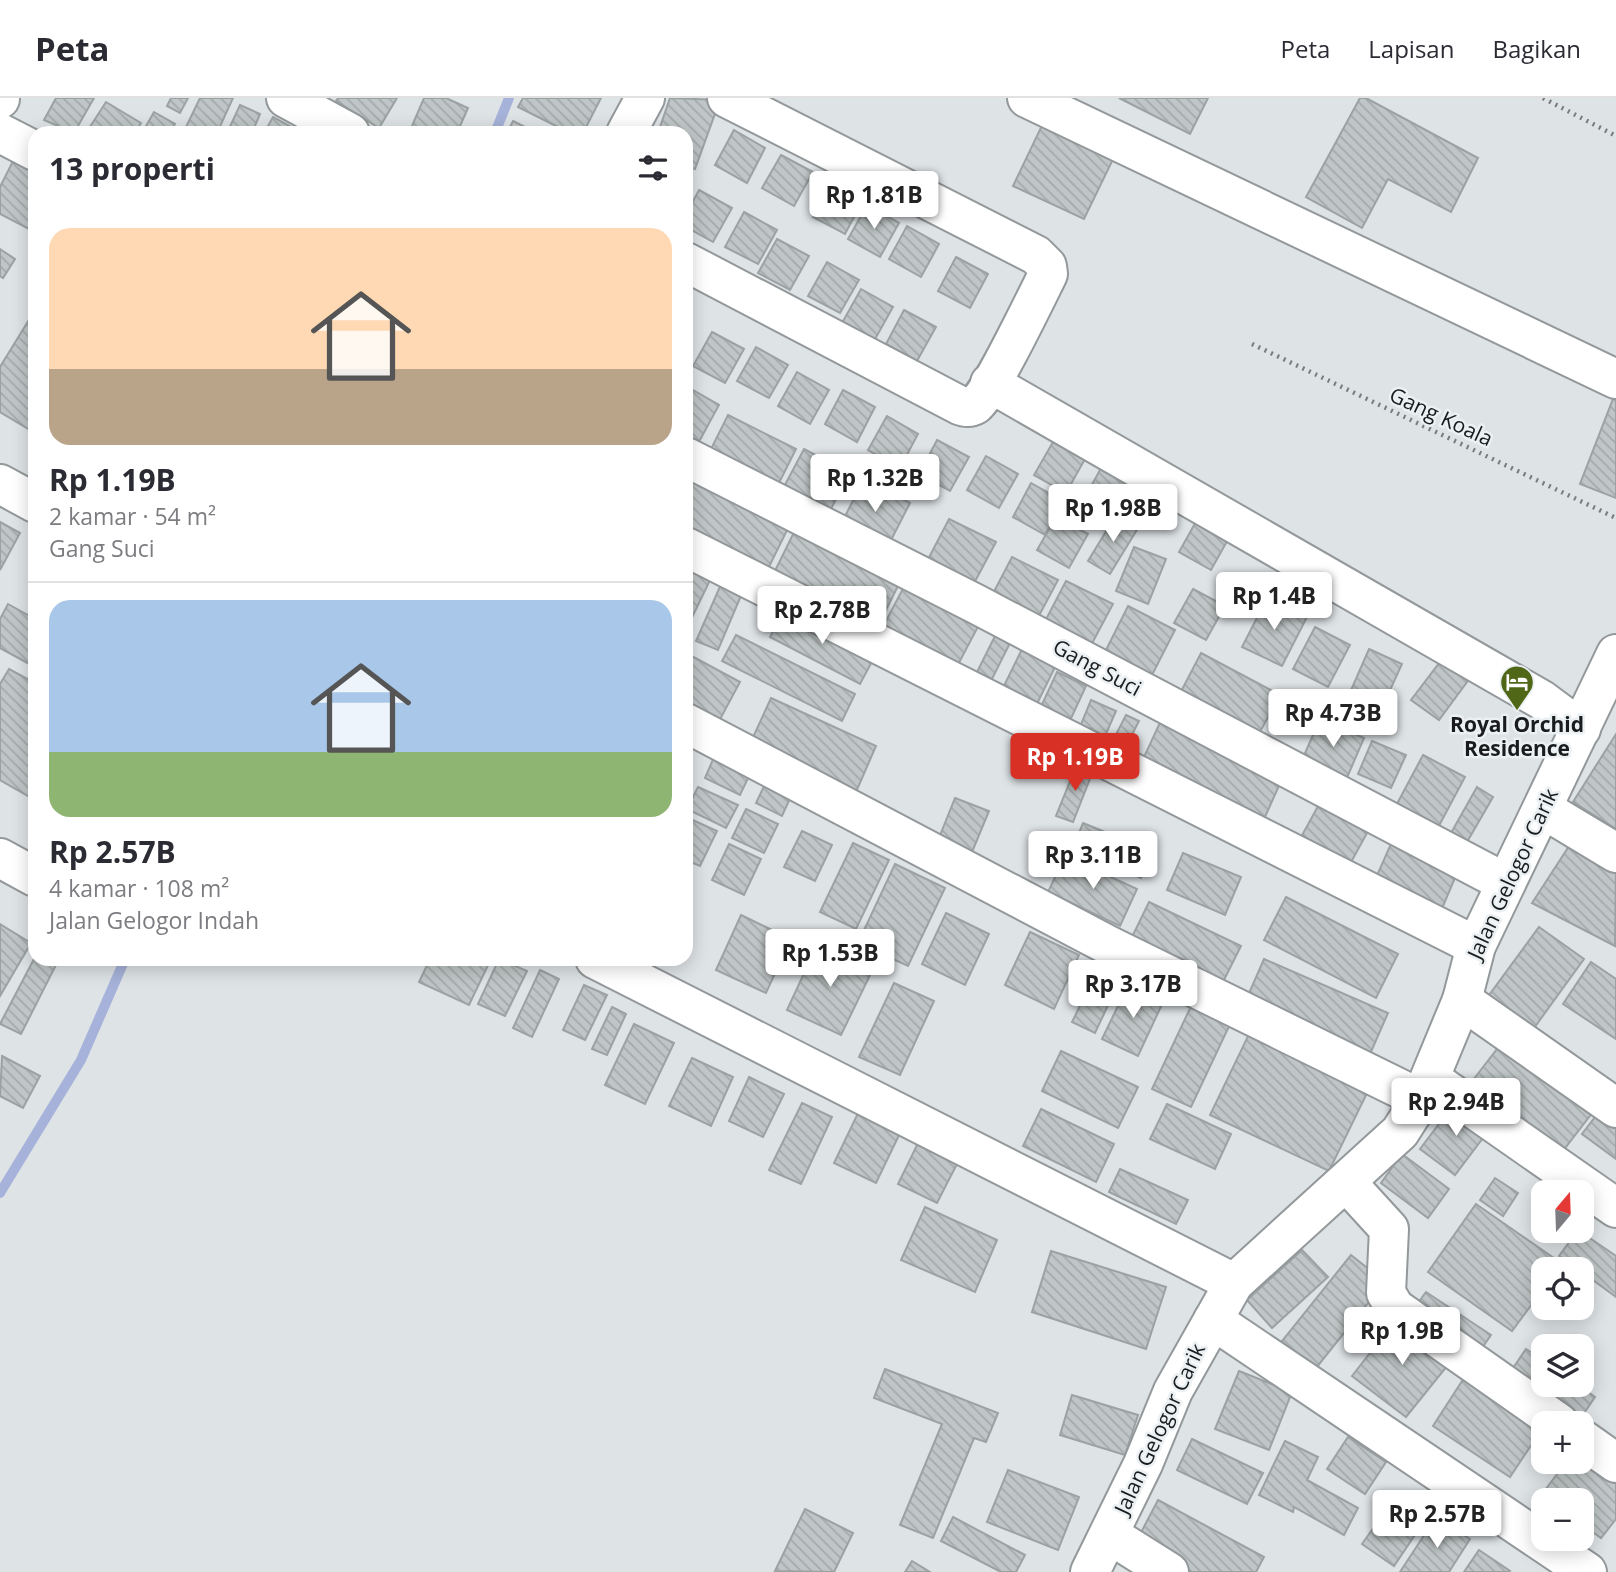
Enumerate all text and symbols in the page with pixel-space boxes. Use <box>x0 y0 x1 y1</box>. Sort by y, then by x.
text: Peta <box>35 26 109 71</box>
text: Peta <box>1280 32 1330 65</box>
text: Lapisan <box>1368 32 1454 65</box>
text: Bagikan <box>1492 32 1581 65</box>
text: 13 properti <box>49 148 215 189</box>
icon: filters <box>634 149 672 187</box>
pin: Rp 1.81B <box>802 172 946 231</box>
text: Rp 1.81B <box>825 178 923 210</box>
icon: home <box>298 273 424 399</box>
street label: Gang Koala <box>1385 380 1498 452</box>
pin: Rp 1.32B <box>803 454 947 514</box>
text: Rp 1.19B <box>49 459 176 500</box>
text: Rp 1.32B <box>826 461 924 493</box>
pin: Rp 1.98B <box>1041 484 1185 544</box>
text: Rp 1.98B <box>1064 491 1162 523</box>
text: 2 kamar · 54 m² <box>49 500 216 532</box>
text: Gang Suci <box>49 532 155 564</box>
pin: Rp 1.4B <box>1209 573 1339 632</box>
text: Rp 1.4B <box>1232 579 1316 611</box>
pin: Rp 2.78B <box>750 587 894 646</box>
text: Rp 2.78B <box>773 593 871 625</box>
street label: Gang Suci <box>1048 632 1147 702</box>
icon: home <box>298 645 424 771</box>
hotel icon: Royal Orchid Residence <box>1498 663 1536 712</box>
pin: Rp 4.73B <box>1261 690 1405 749</box>
text: Rp 4.73B <box>1284 696 1382 728</box>
place label: Royal Orchid Residence <box>1450 710 1584 762</box>
pin: Rp 1.19B <box>1003 734 1147 793</box>
text: Rp 1.19B <box>1026 740 1124 772</box>
street label: Jalan Gelogor Carik <box>1459 784 1564 965</box>
text: Rp 2.57B <box>49 831 176 872</box>
pin: Rp 3.11B <box>1021 832 1165 891</box>
text: Rp 3.11B <box>1044 838 1142 870</box>
text: 4 kamar · 108 m² <box>49 872 229 904</box>
text: Jalan Gelogor Indah <box>49 904 259 936</box>
pin: Rp 1.53B <box>758 930 902 989</box>
text: Rp 1.53B <box>781 936 879 968</box>
pin: Rp 3.17B <box>1061 960 1205 1020</box>
text: Rp 3.17B <box>1084 967 1182 999</box>
pin: Rp 2.94B <box>1384 1079 1528 1138</box>
text: Rp 2.94B <box>1407 1085 1505 1117</box>
north arrow <box>1531 1180 1594 1242</box>
map controls <box>1531 1180 1594 1551</box>
button: locate <box>1531 1257 1594 1320</box>
pin: Rp 1.9B <box>1337 1308 1467 1367</box>
text: Rp 1.9B <box>1360 1314 1444 1346</box>
button: layers <box>1531 1334 1594 1397</box>
street label: Jalan Gelogor Carik <box>1106 1339 1211 1520</box>
button: + <box>1531 1411 1594 1474</box>
button: − <box>1531 1488 1594 1551</box>
pin: Rp 2.57B <box>1365 1490 1509 1550</box>
text: Rp 2.57B <box>1388 1497 1486 1529</box>

